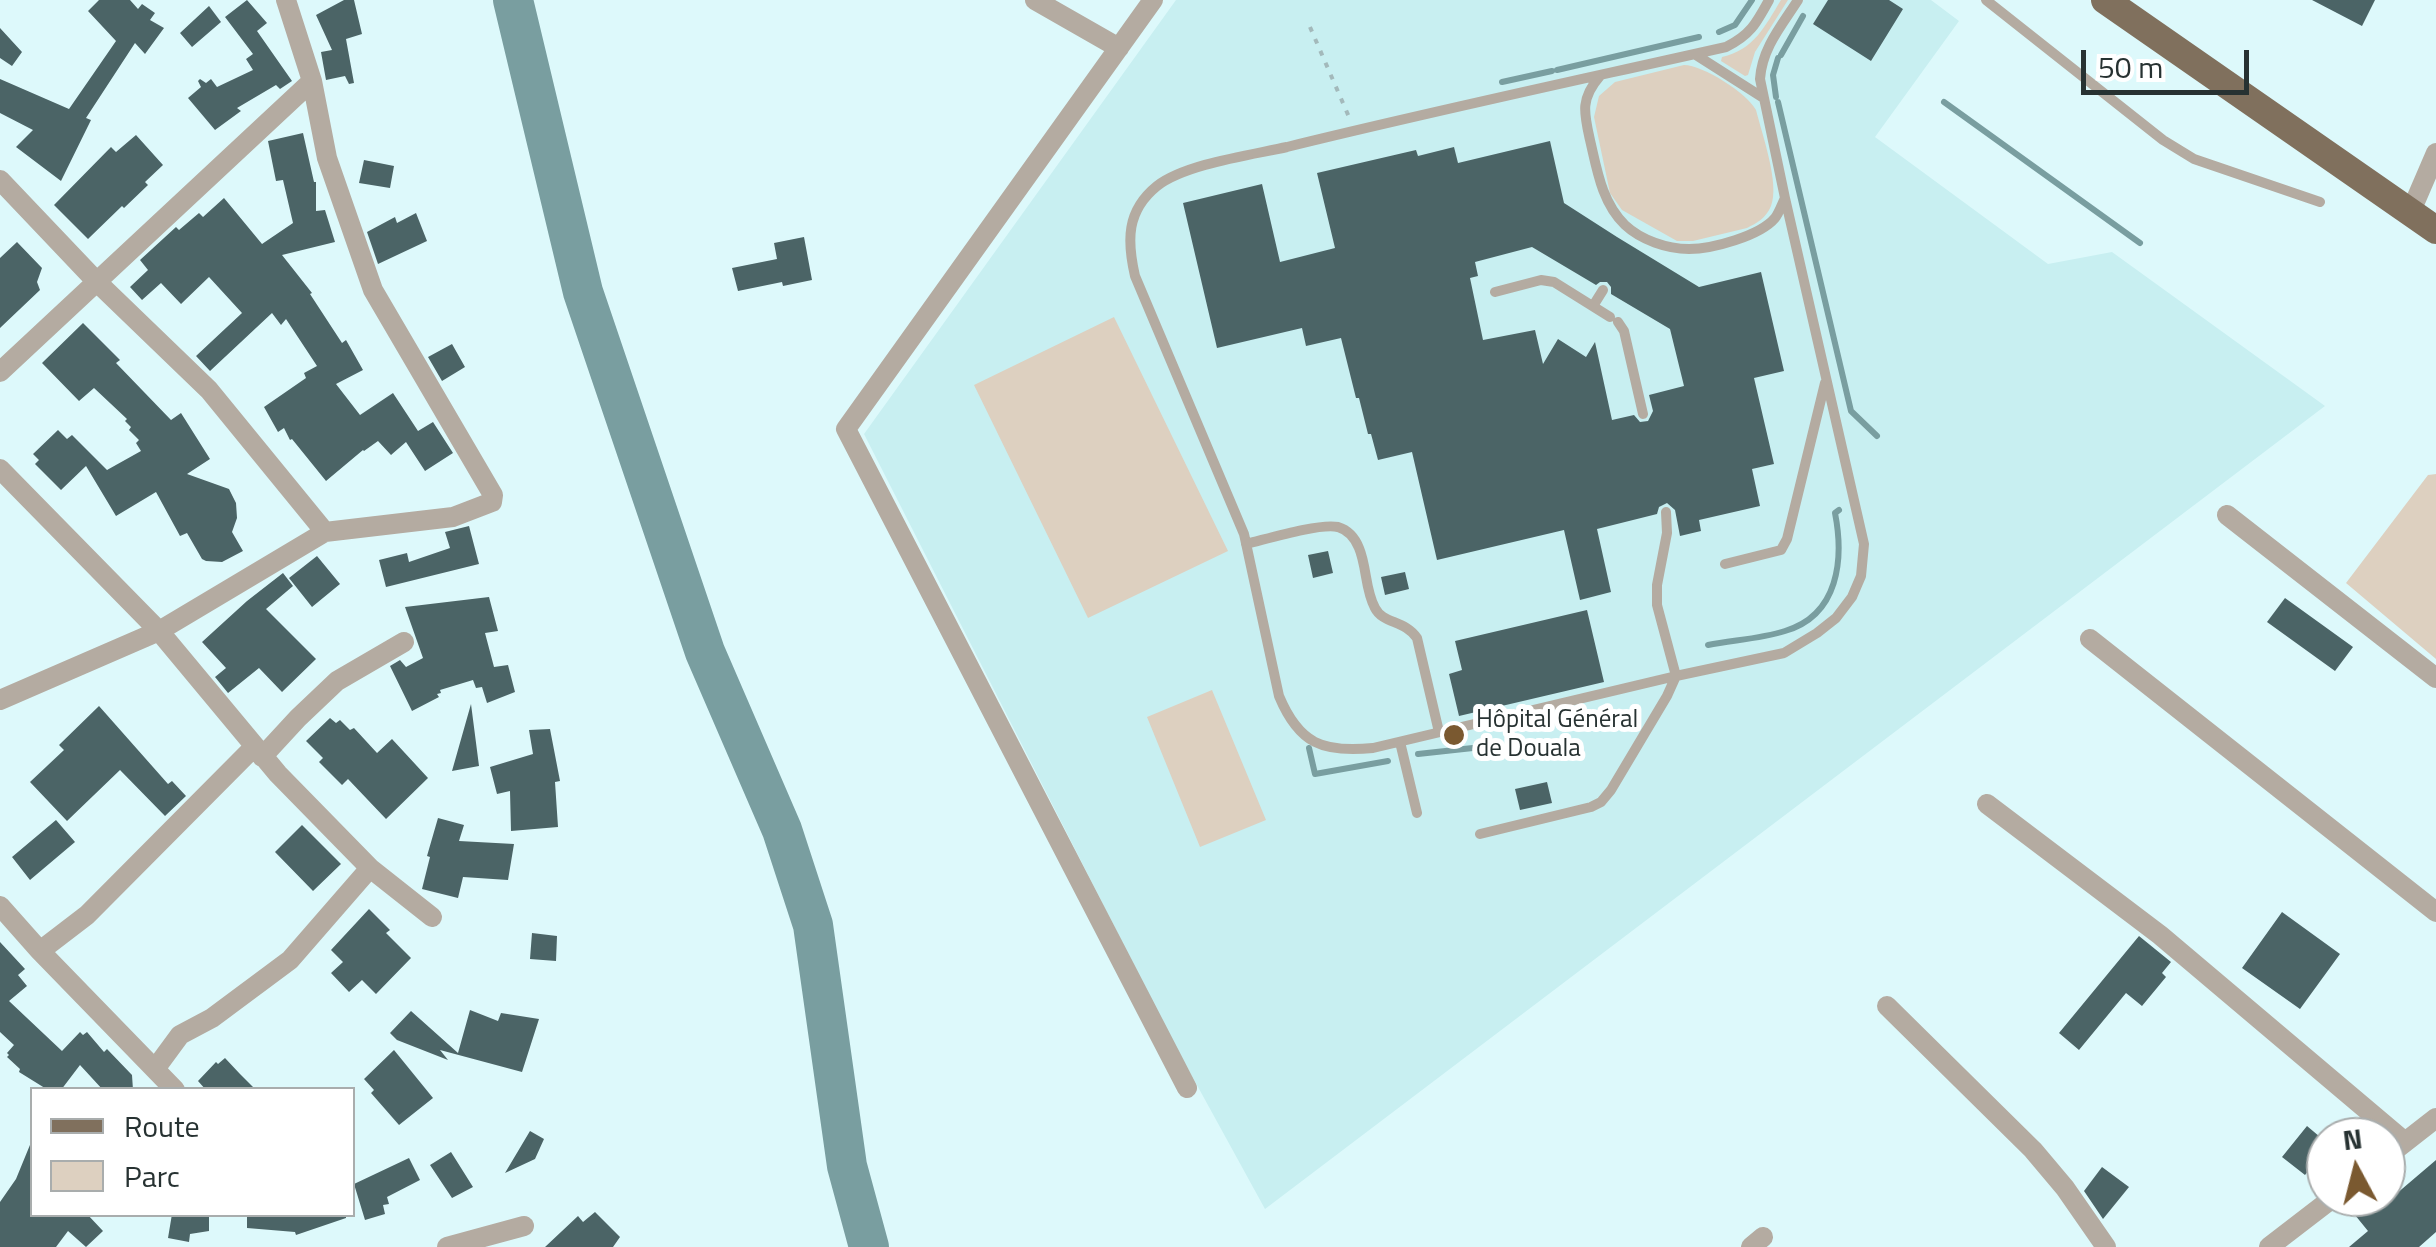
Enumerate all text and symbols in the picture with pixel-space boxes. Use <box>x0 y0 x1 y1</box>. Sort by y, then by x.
scale bar <box>2086 30 2254 92</box>
text: 50 m <box>2098 44 2163 90</box>
place label: Hôpital Général de Douala <box>1476 706 1638 765</box>
marker: Hôpital Général de Douala <box>1441 722 1467 748</box>
legend <box>30 1087 355 1217</box>
text: Route <box>124 1103 200 1149</box>
text: N <box>2340 1116 2365 1161</box>
north arrow <box>2306 1117 2406 1217</box>
text: Parc <box>124 1153 180 1199</box>

